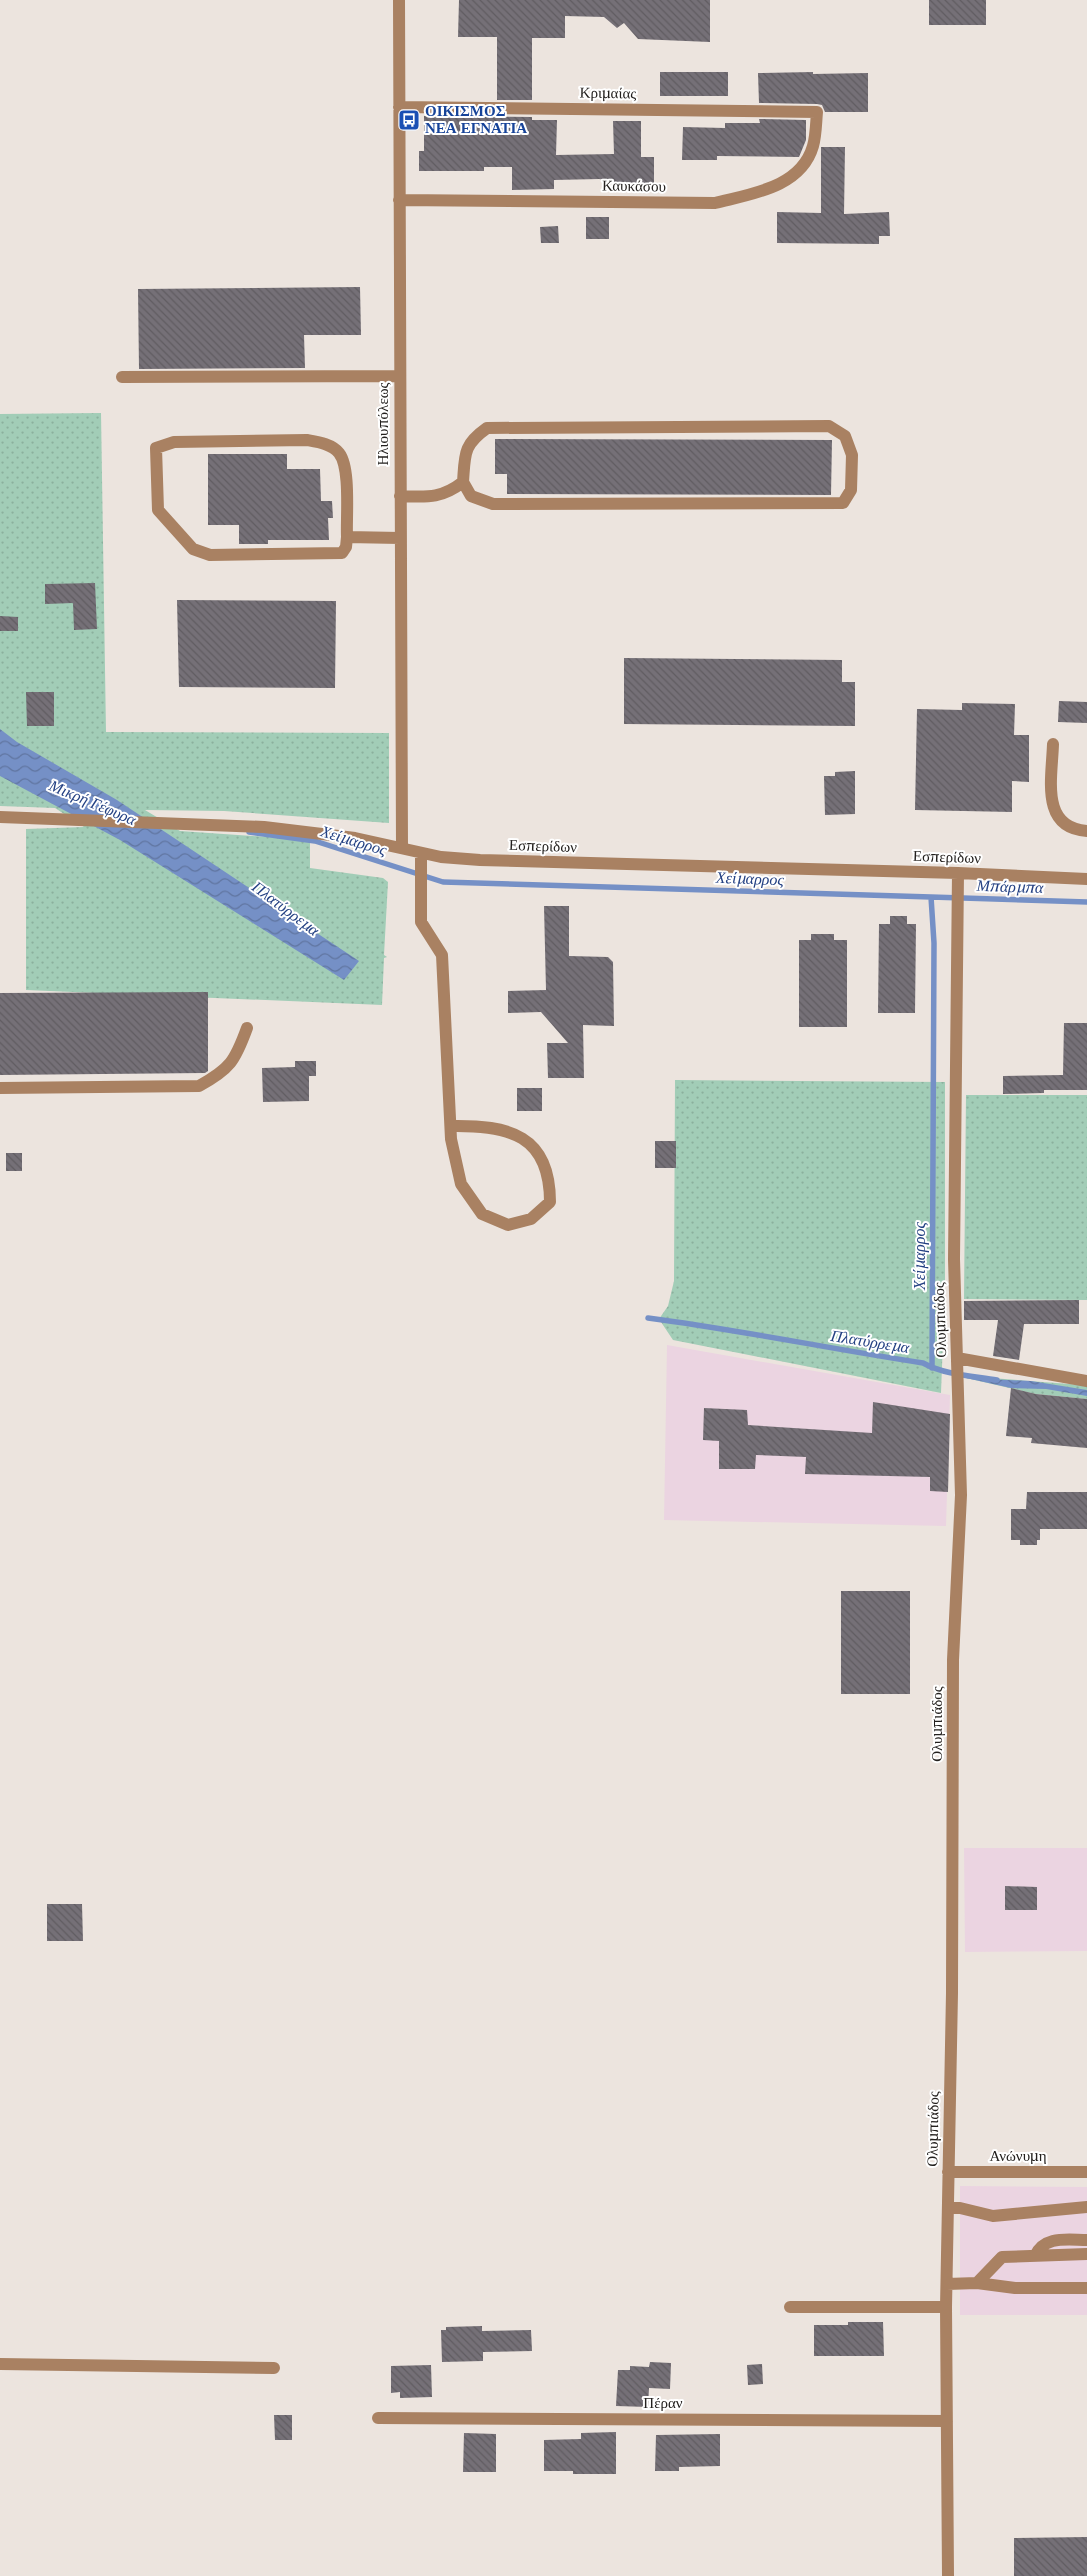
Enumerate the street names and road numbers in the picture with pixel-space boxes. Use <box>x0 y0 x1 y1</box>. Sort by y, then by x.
street label: Κριμαίας <box>580 82 637 102</box>
street label: Καυκάσου <box>602 174 666 196</box>
street label: Ηλιουπόλεως <box>372 382 392 466</box>
street label: Εσπερίδων <box>509 834 578 856</box>
street label: Εσπερίδων <box>913 845 982 867</box>
street label: Ολυμπιάδος <box>928 1282 950 1358</box>
street label: Ολυμπιάδος <box>926 1686 946 1762</box>
street label: Ολυμπιάδος <box>921 2091 943 2167</box>
street label: Ανώνυμη <box>989 2145 1047 2165</box>
street label: Πέραν <box>643 2392 683 2412</box>

